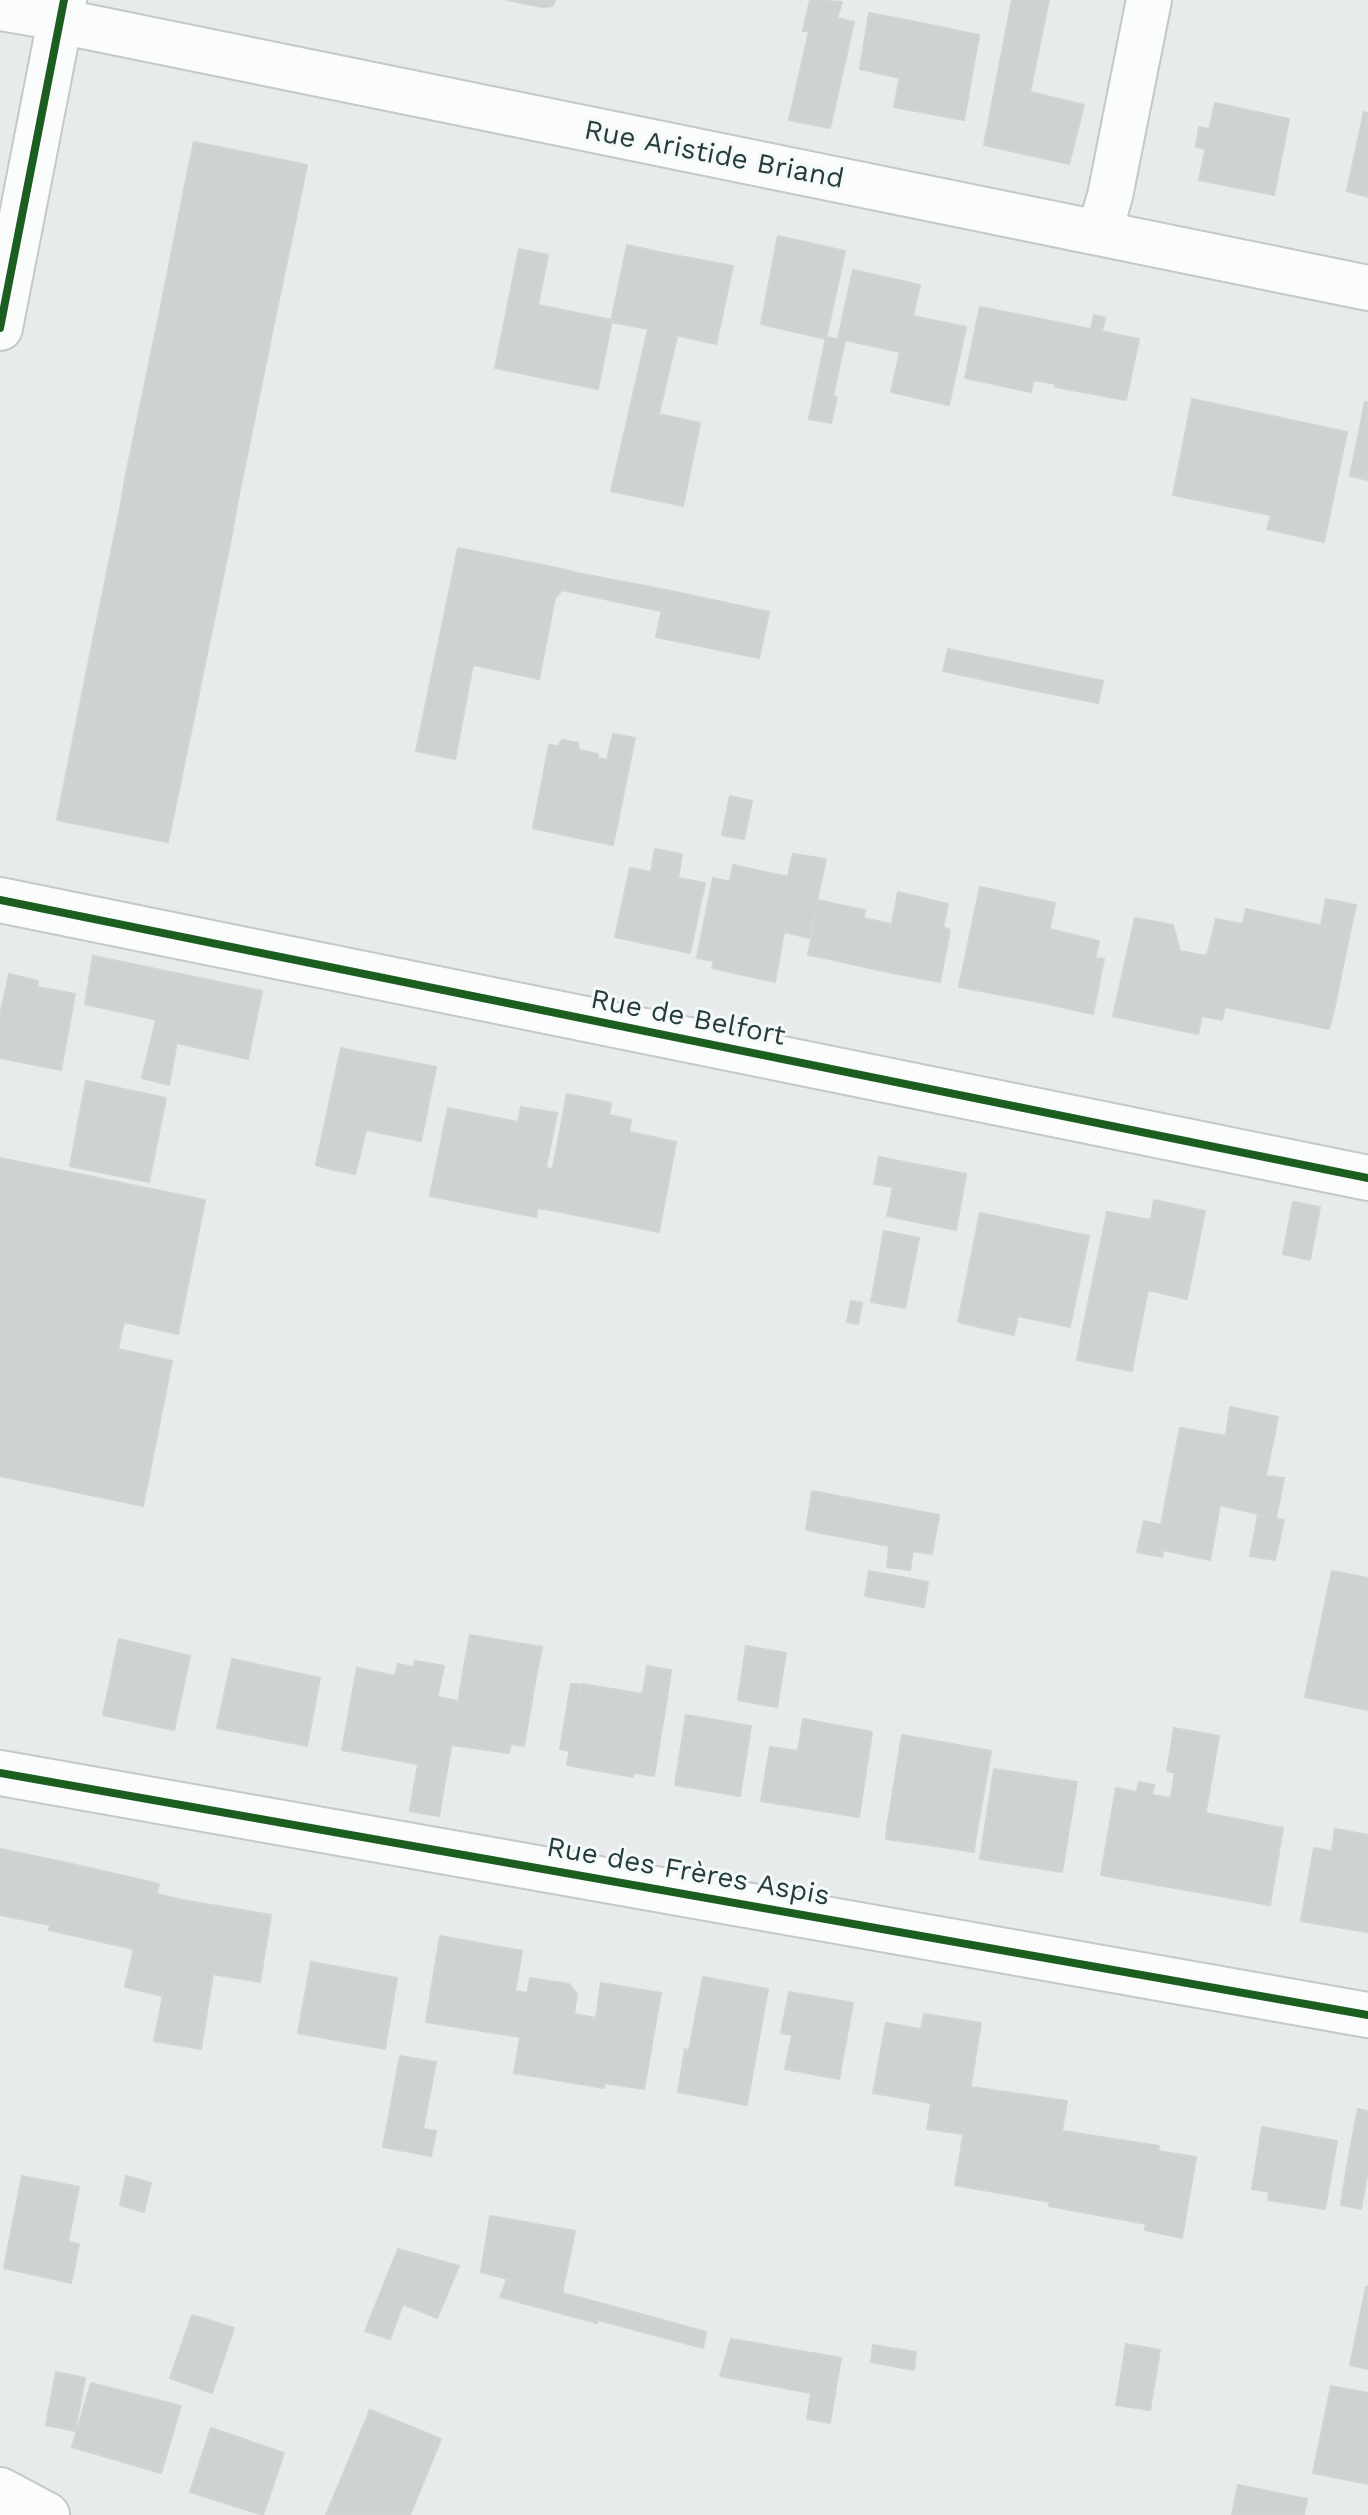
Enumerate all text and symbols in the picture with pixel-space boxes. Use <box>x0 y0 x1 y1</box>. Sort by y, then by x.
street label: Rue Aristide Briand <box>581 113 847 197</box>
street label: Rue de Belfort <box>588 983 788 1053</box>
street label: Rue des Frères Aspis <box>544 1831 832 1913</box>

